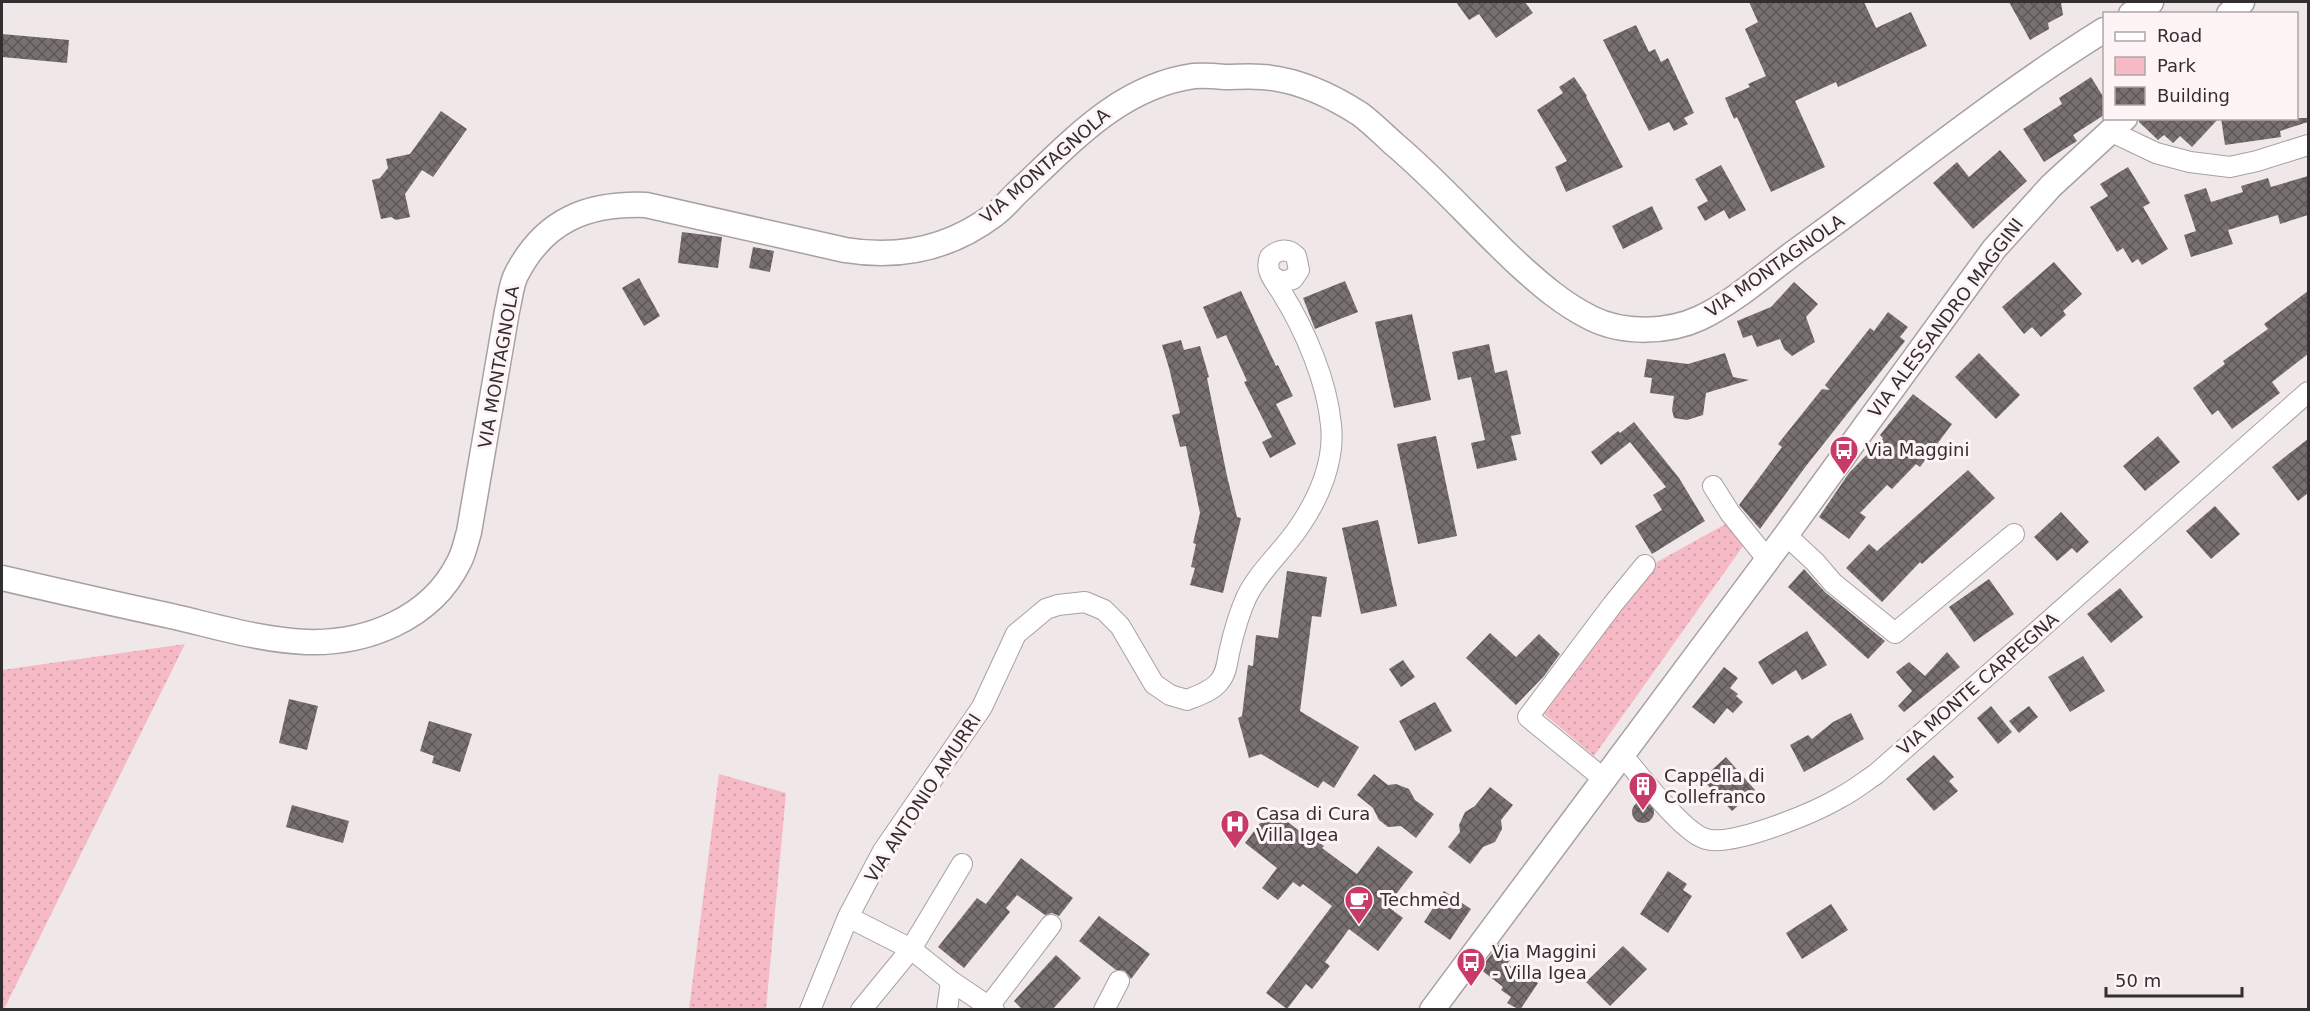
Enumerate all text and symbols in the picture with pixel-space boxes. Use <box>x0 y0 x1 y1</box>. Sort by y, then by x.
legend <box>2103 12 2298 120</box>
text: Road <box>2157 25 2202 46</box>
text: Park <box>2157 55 2196 76</box>
text: Building <box>2157 85 2230 106</box>
street label: VIA MONTAGNOLA <box>976 103 1114 228</box>
street label: VIA MONTAGNOLA <box>1701 209 1849 321</box>
street label: VIA ALESSANDRO MAGGINI <box>1864 214 2027 421</box>
street label: VIA MONTAGNOLA <box>474 283 523 450</box>
bus stop icon: Via Maggini <box>1828 434 1860 476</box>
place label: Via Maggini <box>1865 439 1970 460</box>
street label: VIA MONTE CARPEGNA <box>1893 608 2063 759</box>
street label: VIA ANTONIO AMURRI <box>860 710 985 886</box>
place label: Cappella di Collefranco <box>1664 765 1766 807</box>
building icon: Cappella di Collefranco <box>1627 770 1659 812</box>
place label: Casa di Cura Villa Igea <box>1256 803 1370 845</box>
hospital icon: Casa di Cura Villa Igea <box>1219 808 1251 850</box>
cafe icon: Techmed <box>1343 884 1375 926</box>
place label: Techmed <box>1379 889 1460 910</box>
place label: Via Maggini - Villa Igea <box>1492 941 1597 983</box>
bus stop icon: Via Maggini - Villa Igea <box>1455 946 1487 988</box>
scale bar <box>2106 960 2242 998</box>
text: 50 m <box>2115 970 2161 991</box>

